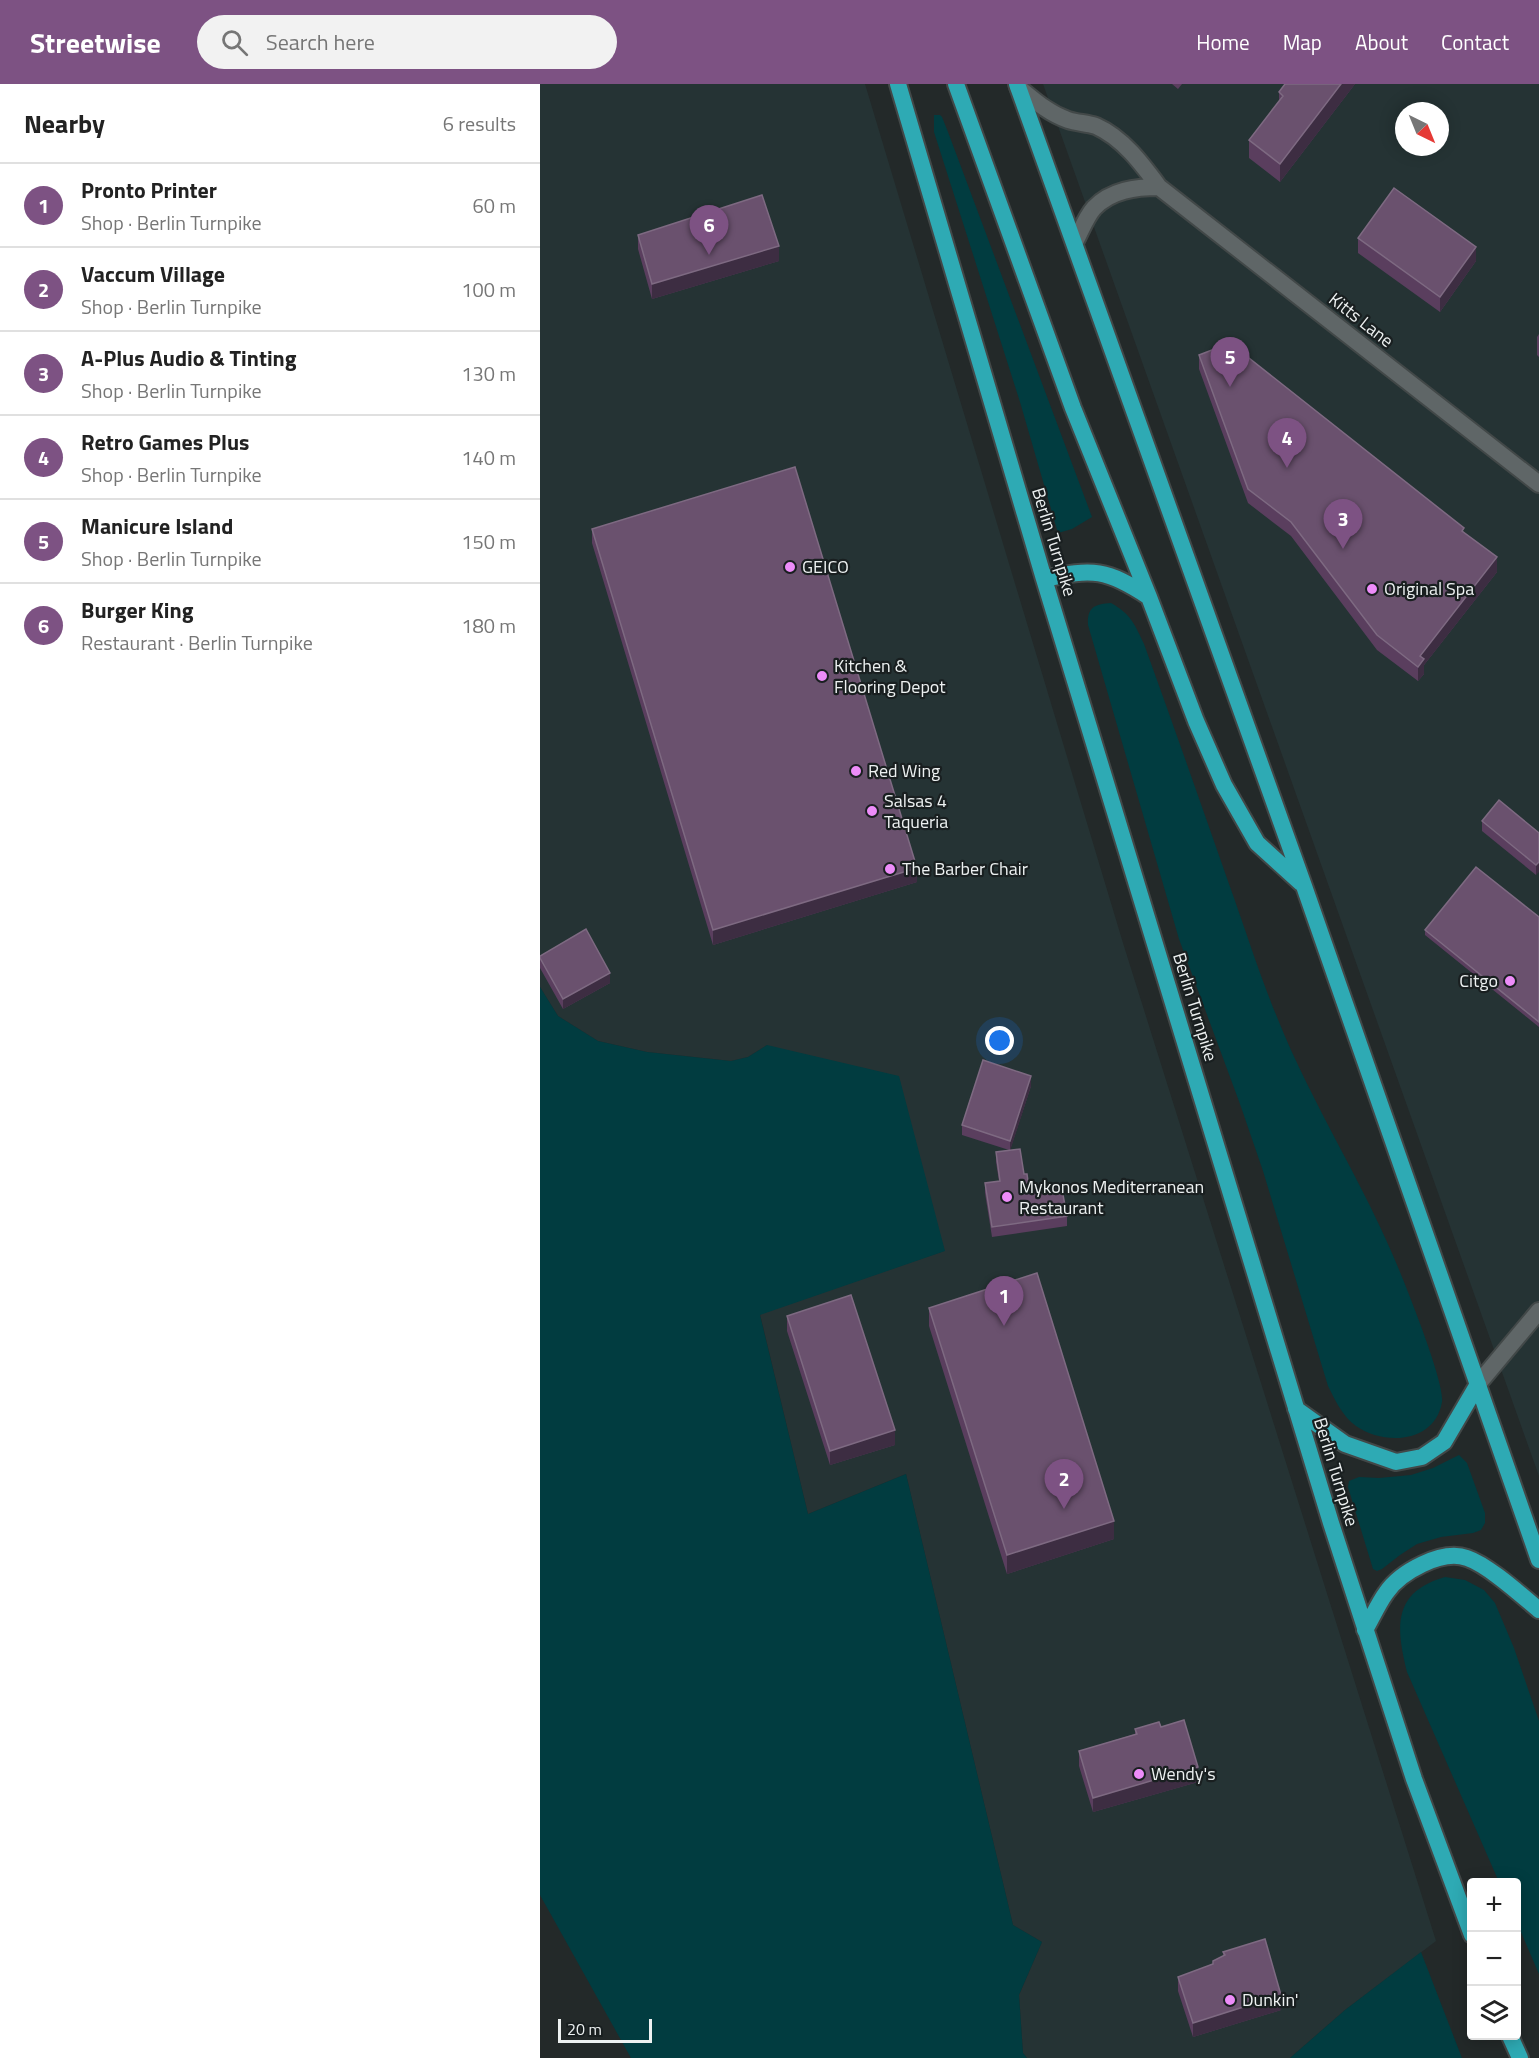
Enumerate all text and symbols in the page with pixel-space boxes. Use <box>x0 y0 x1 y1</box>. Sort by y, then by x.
search box <box>197 15 617 69</box>
text: Streetwise <box>30 21 161 64</box>
text: Search here <box>266 25 375 59</box>
icon: search <box>218 26 251 59</box>
text: Home <box>1196 26 1250 58</box>
text: Map <box>1283 26 1322 58</box>
text: About <box>1355 26 1408 58</box>
text: Contact <box>1441 26 1509 58</box>
north arrow <box>1395 102 1449 156</box>
text: Nearby <box>24 104 105 143</box>
text: 6 results <box>443 108 516 139</box>
text: Pronto Printer <box>81 173 217 207</box>
text: 1 <box>38 190 49 221</box>
text: 60 m <box>472 190 516 221</box>
pin: 6 <box>690 206 728 255</box>
text: Shop · Berlin Turnpike <box>81 207 262 238</box>
text: Vaccum Village <box>81 257 225 291</box>
text: 2 <box>38 274 49 305</box>
text: 100 m <box>461 274 516 305</box>
street label: Kitts Lane <box>1323 286 1399 353</box>
text: Shop · Berlin Turnpike <box>81 291 262 322</box>
pin: 5 <box>1210 338 1250 387</box>
text: A-Plus Audio & Tinting <box>81 341 297 375</box>
text: 3 <box>38 358 49 389</box>
text: 130 m <box>461 358 516 389</box>
text: Shop · Berlin Turnpike <box>81 375 262 406</box>
pin: 4 <box>1268 418 1306 468</box>
text: Retro Games Plus <box>81 425 249 459</box>
text: 4 <box>38 442 49 473</box>
text: 140 m <box>461 442 516 473</box>
text: Shop · Berlin Turnpike <box>81 459 262 490</box>
street label: Berlin Turnpike <box>1025 484 1084 600</box>
pin: 3 <box>1324 500 1362 549</box>
text: Manicure Island <box>81 509 233 543</box>
text: 5 <box>38 526 49 557</box>
text: 150 m <box>461 526 516 557</box>
text: Shop · Berlin Turnpike <box>81 543 262 574</box>
place label: GEICO <box>802 553 849 580</box>
marker: GEICO <box>783 560 797 574</box>
place label: Original Spa <box>1384 575 1474 602</box>
marker: Original Spa <box>1365 582 1379 596</box>
text: Burger King <box>81 593 193 627</box>
text: 6 <box>38 610 49 641</box>
text: 180 m <box>461 610 516 641</box>
text: Restaurant · Berlin Turnpike <box>81 627 313 658</box>
place label: Kitchen & Flooring Depot <box>834 652 946 700</box>
marker: Kitchen & Flooring Depot <box>815 669 829 683</box>
place label: Red Wing <box>868 757 940 784</box>
marker: Red Wing <box>849 764 863 778</box>
place label: Salsas 4 Taqueria <box>884 787 948 835</box>
marker: Salsas 4 Taqueria <box>865 804 879 818</box>
place label: The Barber Chair <box>902 855 1028 882</box>
marker: The Barber Chair <box>883 862 897 876</box>
street label: Berlin Turnpike <box>1166 949 1225 1065</box>
place label: Citgo <box>1459 967 1498 994</box>
marker: Citgo <box>1503 974 1517 988</box>
your location <box>985 1026 1014 1055</box>
place label: Mykonos Mediterranean Restaurant <box>1019 1173 1204 1221</box>
marker: Mykonos Mediterranean Restaurant <box>1000 1190 1014 1204</box>
pin: 1 <box>984 1276 1024 1326</box>
street label: Berlin Turnpike <box>1307 1414 1366 1530</box>
pin: 2 <box>1044 1460 1084 1509</box>
place label: Wendy's <box>1151 1760 1216 1787</box>
marker: Wendy's <box>1132 1767 1146 1781</box>
map controls <box>1467 1878 1521 2040</box>
button: + <box>1467 1878 1521 1932</box>
button: − <box>1467 1932 1521 1986</box>
place label: Dunkin' <box>1242 1986 1299 2013</box>
button: layers <box>1467 1986 1521 2040</box>
marker: Dunkin' <box>1223 1993 1237 2007</box>
scale bar <box>558 2016 652 2044</box>
text: 20 m <box>567 2017 602 2041</box>

